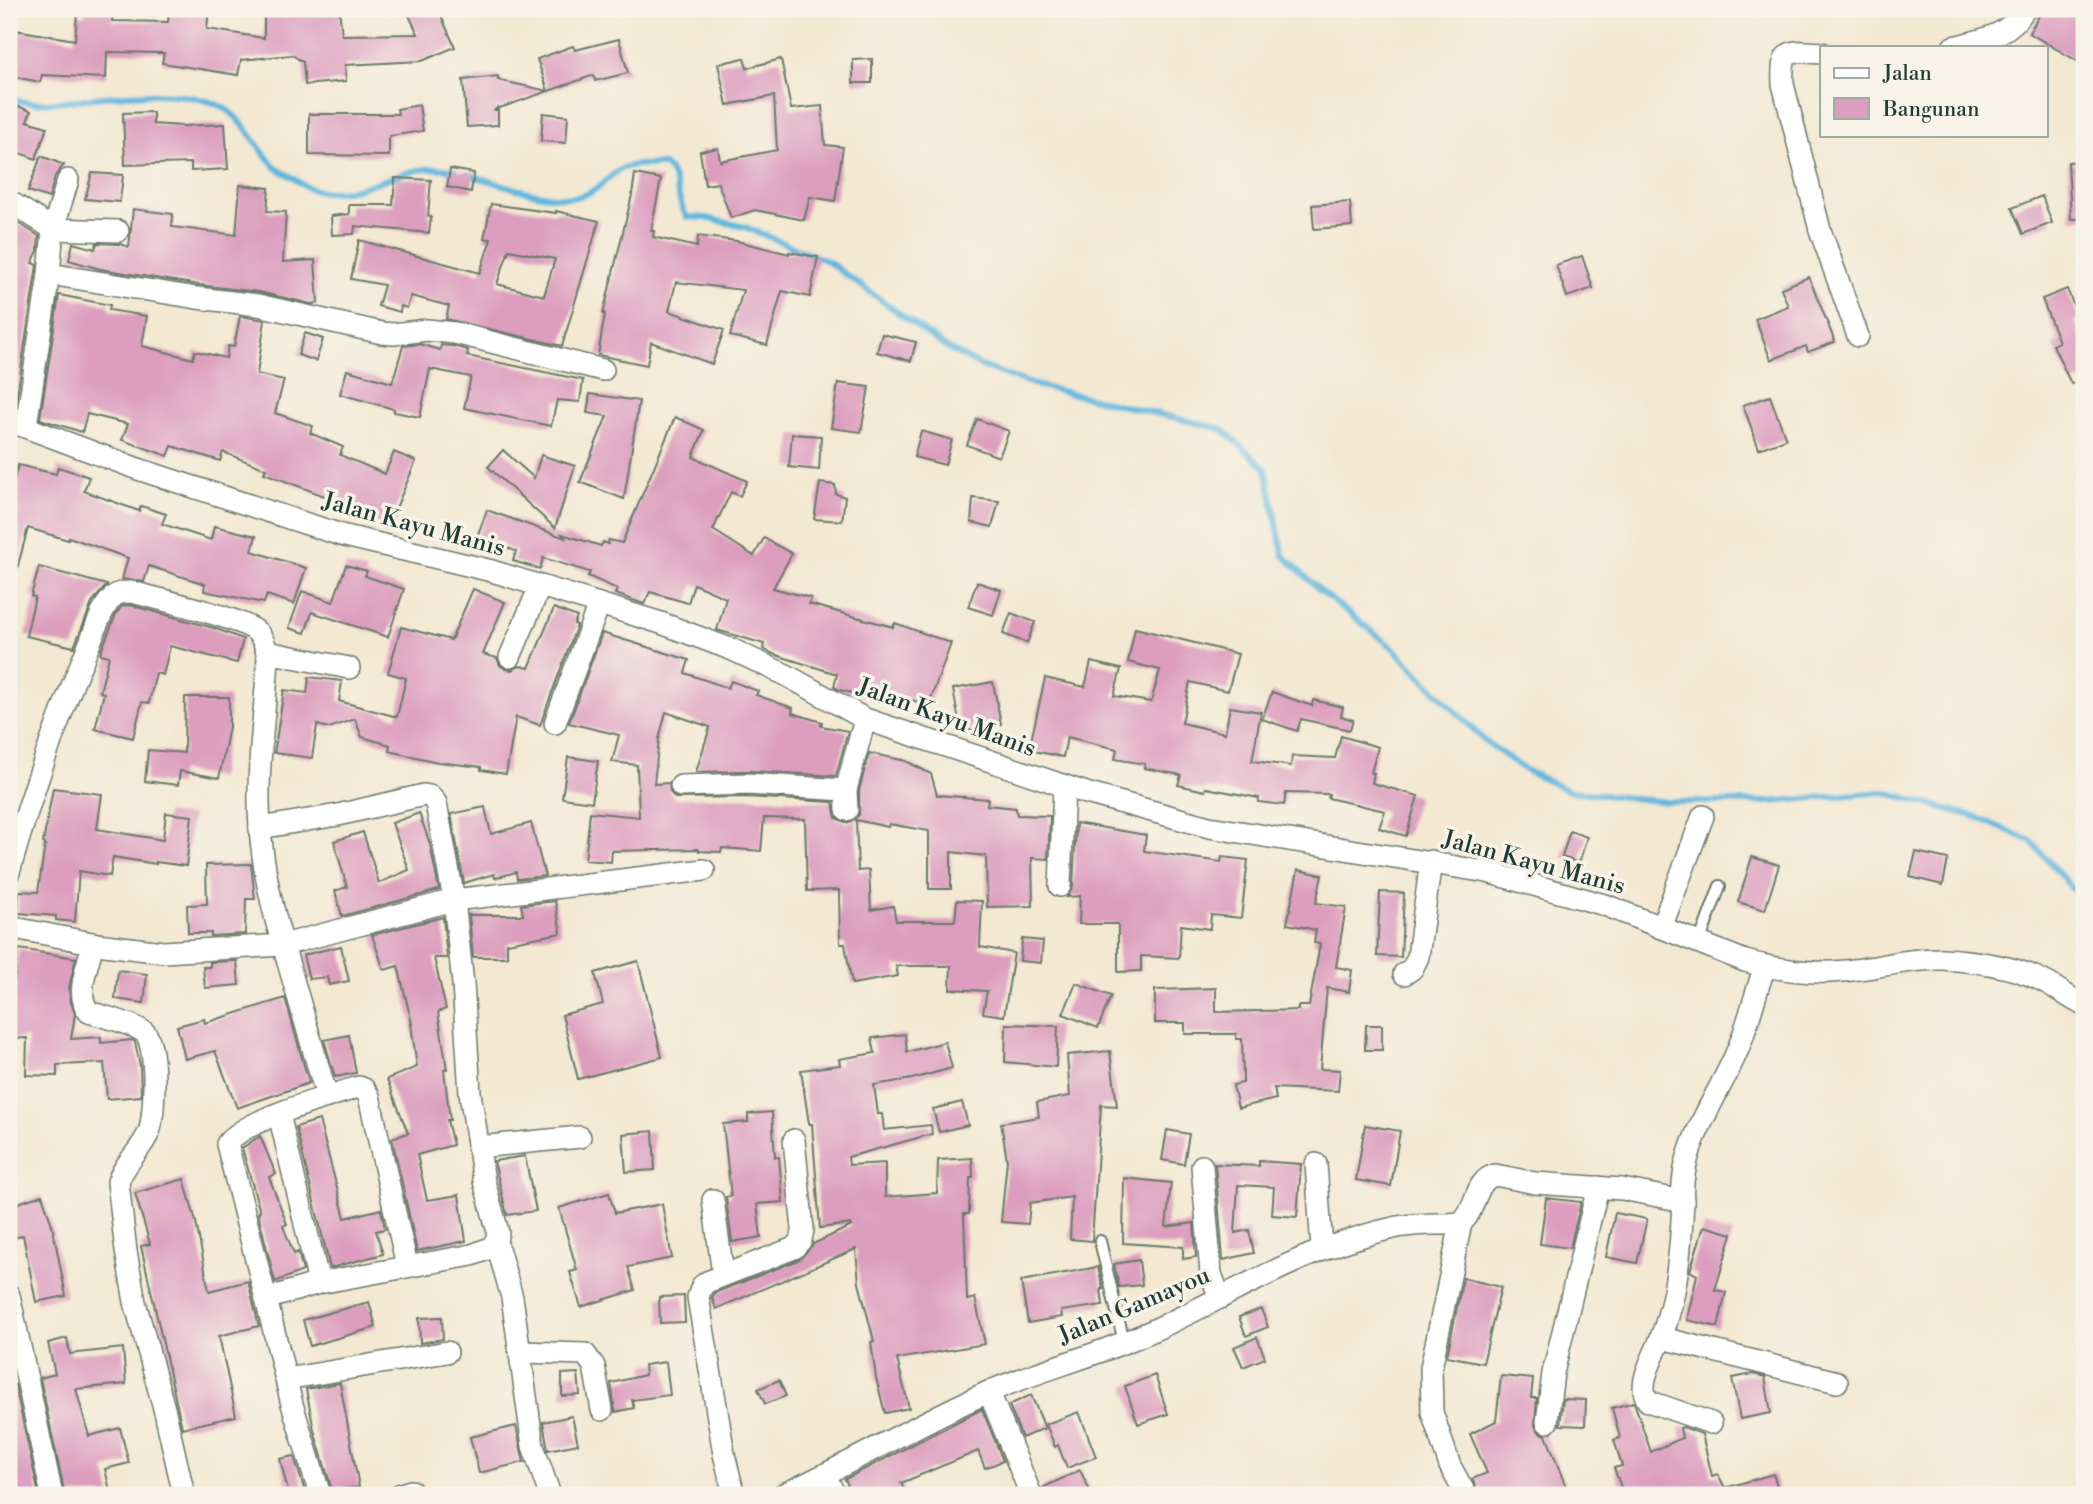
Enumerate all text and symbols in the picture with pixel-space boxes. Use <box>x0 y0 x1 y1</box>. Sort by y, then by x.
legend <box>1820 46 2048 136</box>
text: Jalan <box>1882 61 1932 87</box>
text: Bangunan <box>1882 97 1980 123</box>
street label: Jalan Kayu Manis <box>318 486 508 564</box>
street label: Jalan Kayu Manis <box>852 671 1040 764</box>
street label: Jalan Kayu Manis <box>1438 824 1628 902</box>
street label: Jalan Gamayou <box>1053 1260 1215 1352</box>

